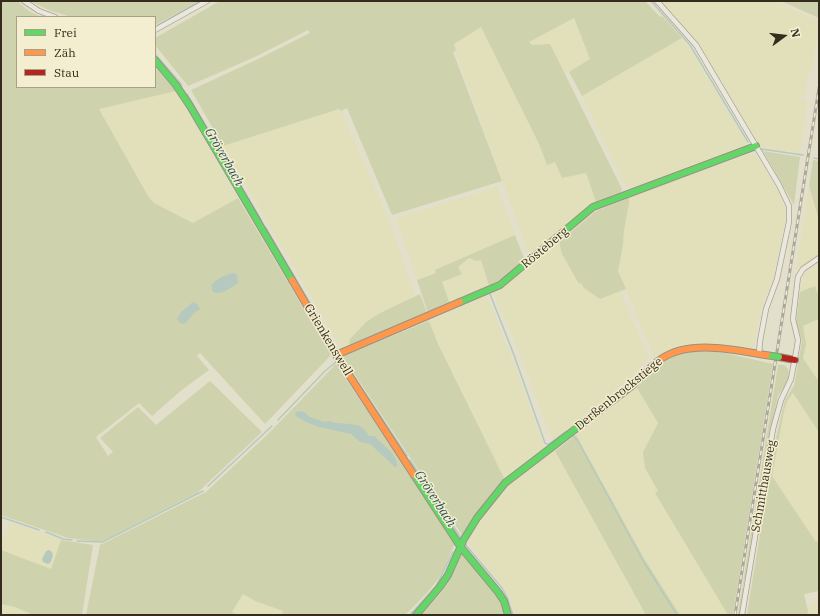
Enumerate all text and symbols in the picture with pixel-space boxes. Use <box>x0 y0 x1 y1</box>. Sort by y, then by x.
legend <box>16 16 156 88</box>
north arrow <box>764 16 804 56</box>
text: Frei <box>54 25 77 40</box>
text: N <box>788 27 803 39</box>
text: Zäh <box>54 45 76 60</box>
text: Stau <box>54 65 79 80</box>
water label: Gröverbach <box>201 125 247 189</box>
street label: Rösteberg <box>519 224 571 272</box>
street label: Grienkenswell <box>301 301 355 379</box>
street label: Derßenbrockstiege <box>573 354 665 434</box>
street label: Schmitthausweg <box>749 439 779 533</box>
water label: Gröverbach <box>411 468 459 530</box>

